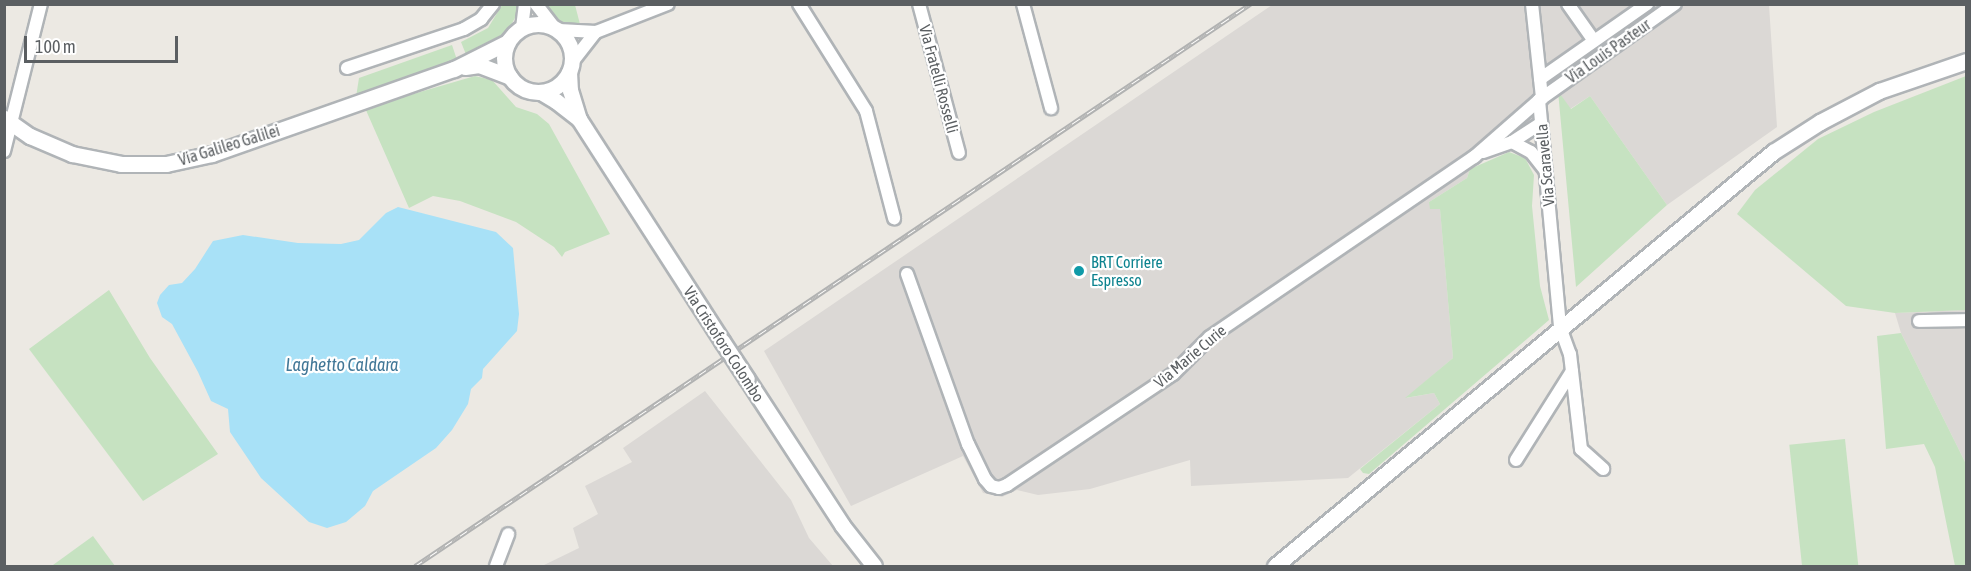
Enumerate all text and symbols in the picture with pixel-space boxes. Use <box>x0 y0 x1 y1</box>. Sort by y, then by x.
street label: Via Louis Pasteur <box>1562 15 1654 87</box>
street label: Via Fratelli Rosselli <box>915 23 963 135</box>
scale bar <box>27 24 182 62</box>
text: 100 m <box>35 36 76 57</box>
street label: Via Galileo Galilei <box>176 120 282 170</box>
street label: Via Scaravella <box>1532 123 1558 207</box>
place label: BRT Corriere Espresso <box>1091 252 1163 290</box>
marker: BRT Corriere Espresso <box>1072 264 1086 278</box>
street label: Via Cristoforo Colombo <box>680 283 768 405</box>
street label: Via Marie Curie <box>1150 320 1230 392</box>
water label: Laghetto Caldara <box>286 354 398 376</box>

